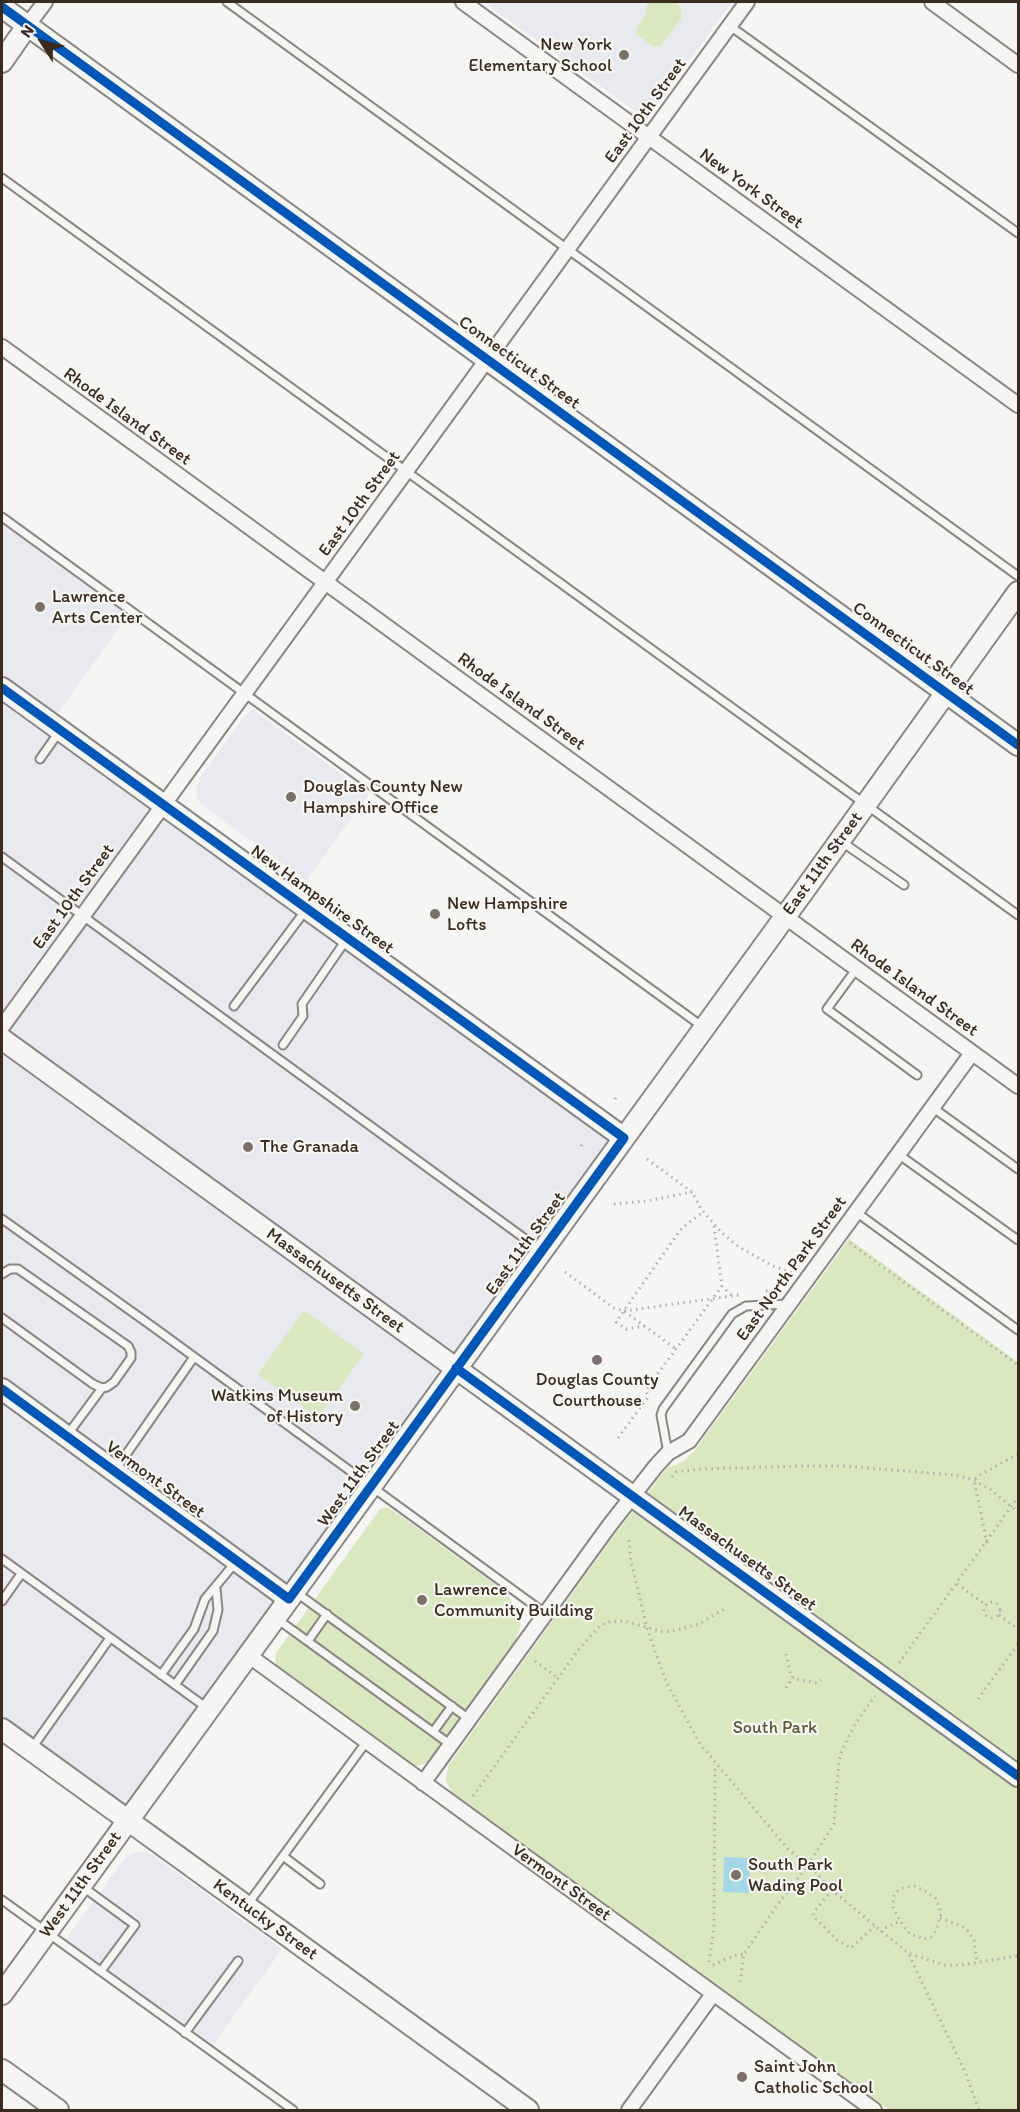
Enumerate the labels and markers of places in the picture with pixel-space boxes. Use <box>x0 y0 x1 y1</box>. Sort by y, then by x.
place label: New York Elementary School <box>468 34 612 76</box>
marker: New York Elementary School <box>617 48 631 62</box>
place label: Lawrence Arts Center <box>52 586 142 628</box>
marker: Lawrence Arts Center <box>33 600 47 614</box>
place label: Douglas County New Hampshire Office <box>303 776 463 818</box>
marker: Douglas County New Hampshire Office <box>284 790 298 804</box>
place label: New Hampshire Lofts <box>447 893 568 936</box>
marker: New Hampshire Lofts <box>428 907 442 921</box>
place label: The Granada <box>260 1136 359 1158</box>
marker: The Granada <box>241 1140 255 1154</box>
marker: Douglas County Courthouse <box>590 1353 604 1367</box>
place label: Douglas County Courthouse <box>536 1369 658 1412</box>
place label: Watkins Museum of History <box>211 1385 343 1428</box>
marker: Watkins Museum of History <box>348 1399 362 1413</box>
place label: Lawrence Community Building <box>434 1579 593 1622</box>
marker: Lawrence Community Building <box>415 1593 429 1607</box>
place label: South Park Wading Pool <box>748 1854 843 1896</box>
marker: South Park Wading Pool <box>729 1868 743 1882</box>
place label: Saint John Catholic School <box>754 2056 873 2098</box>
marker: Saint John Catholic School <box>735 2070 749 2084</box>

